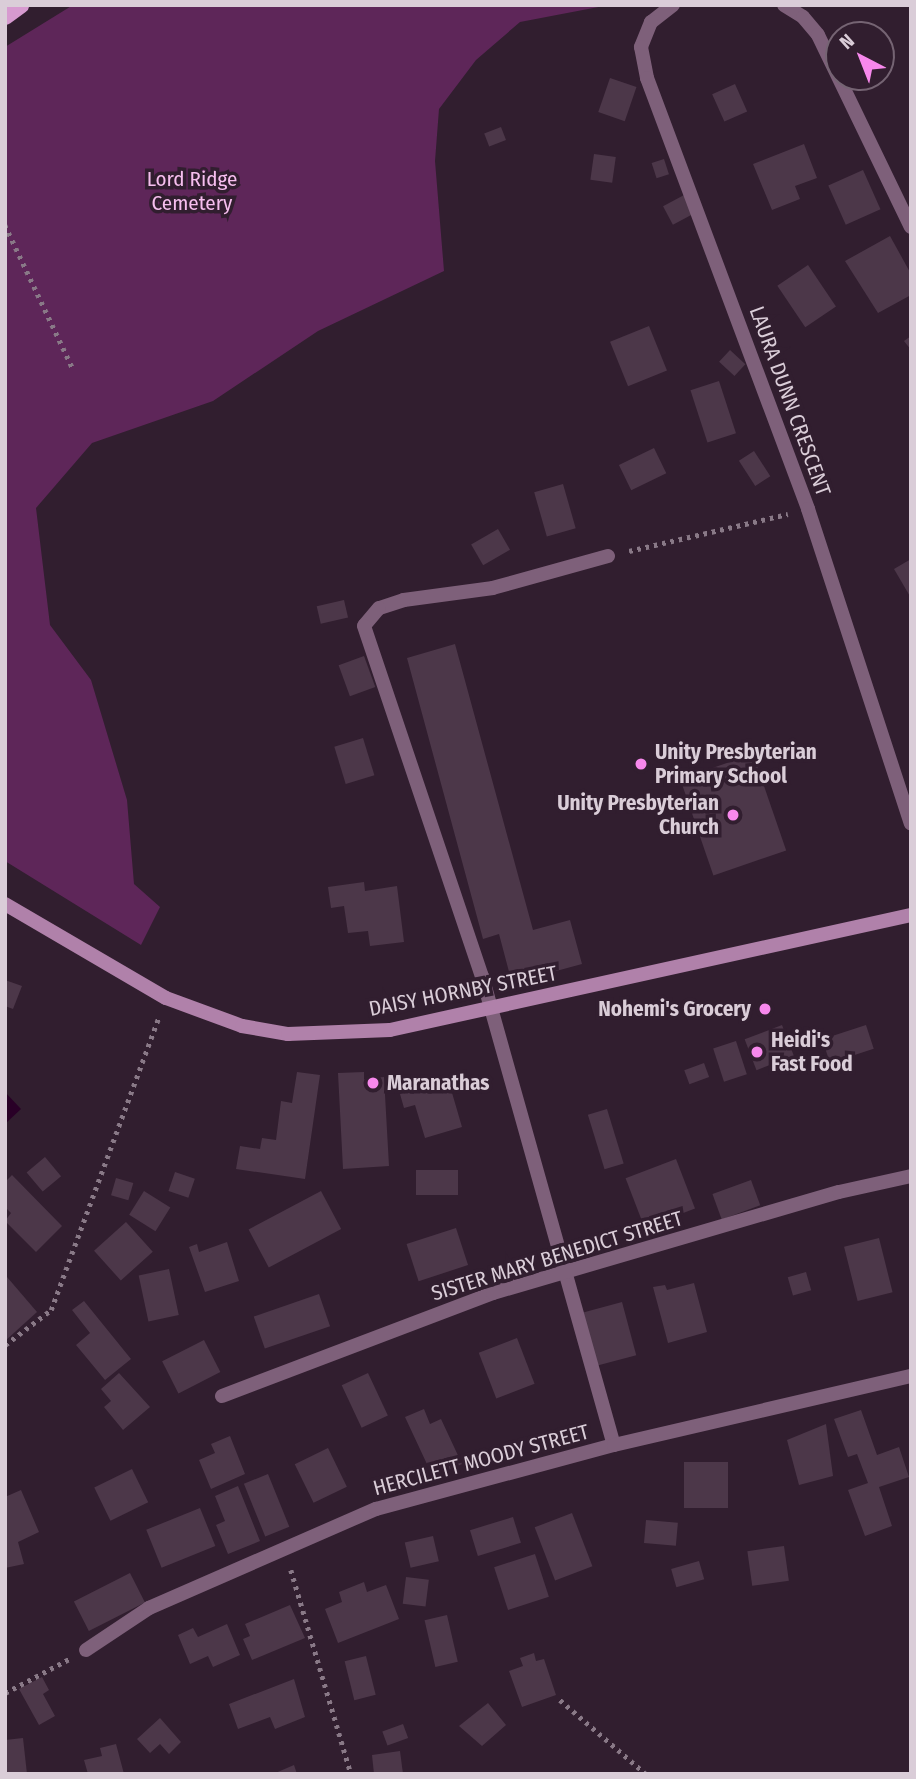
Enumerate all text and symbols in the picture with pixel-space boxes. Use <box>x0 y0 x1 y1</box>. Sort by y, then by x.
north arrow <box>825 21 895 91</box>
text: N <box>835 29 859 54</box>
park label: Lord Ridge Cemetery <box>147 166 237 216</box>
street label: LAURA DUNN CRESCENT <box>744 303 836 499</box>
place label: Unity Presbyterian Primary School <box>655 739 817 789</box>
marker: Unity Presbyterian Primary School <box>633 756 649 772</box>
place label: Unity Presbyterian Church <box>557 790 719 840</box>
marker: Unity Presbyterian Church <box>725 807 741 823</box>
street label: DAISY HORNBY STREET <box>367 960 559 1022</box>
place label: Nohemi's Grocery <box>598 996 751 1022</box>
marker: Nohemi's Grocery <box>757 1001 773 1017</box>
place label: Heidi's Fast Food <box>771 1027 853 1077</box>
marker: Heidi's Fast Food <box>749 1044 765 1060</box>
place label: Maranathas <box>387 1070 489 1096</box>
marker: Maranathas <box>365 1075 381 1091</box>
street label: SISTER MARY BENEDICT STREET <box>428 1206 686 1306</box>
street label: HERCILETT MOODY STREET <box>370 1419 592 1501</box>

